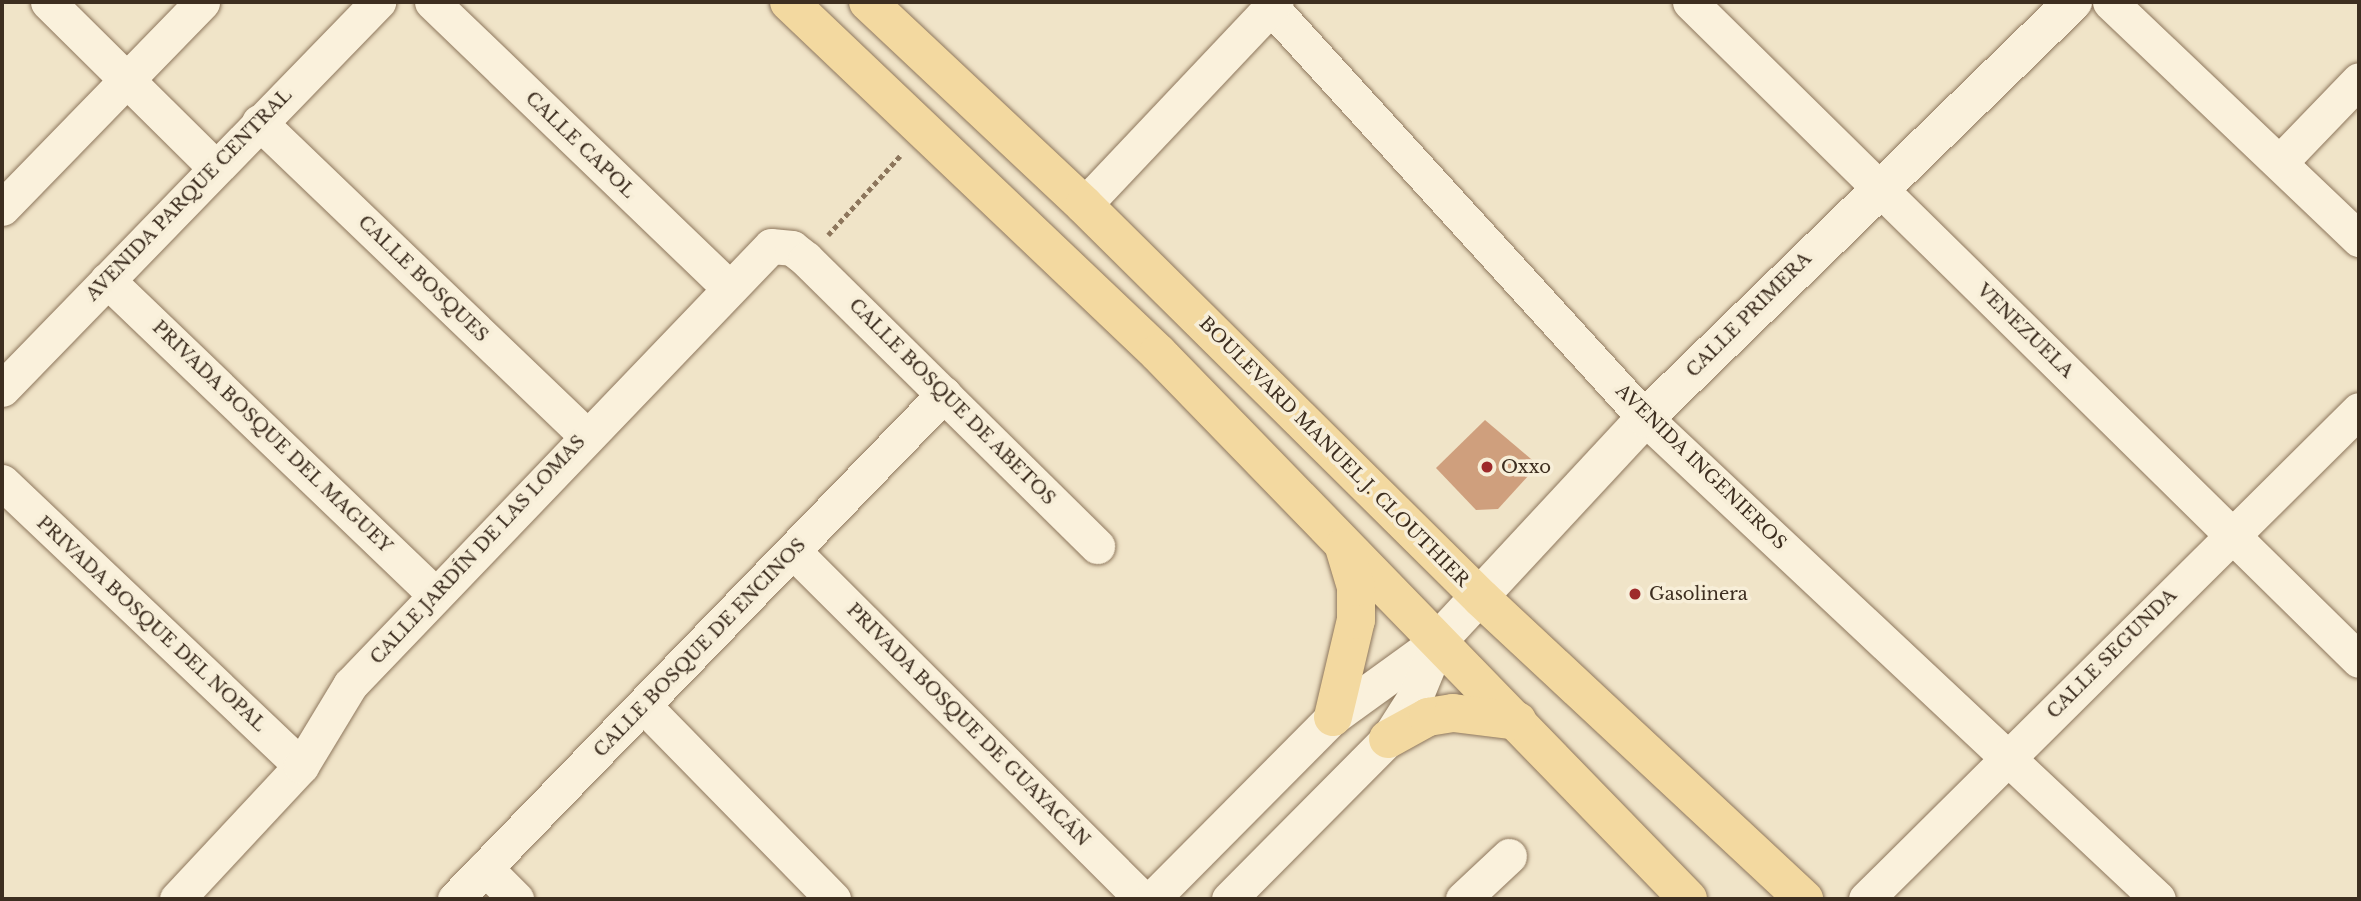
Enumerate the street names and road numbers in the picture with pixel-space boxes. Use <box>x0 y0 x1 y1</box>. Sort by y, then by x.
street label: AVENIDA PARQUE CENTRAL <box>82 84 296 306</box>
street label: CALLE CAPOL <box>521 87 639 203</box>
street label: CALLE BOSQUES <box>354 211 492 347</box>
street label: CALLE PRIMERA <box>1682 248 1816 382</box>
street label: VENEZUELA <box>1972 280 2078 382</box>
street label: CALLE BOSQUE DE ABETOS <box>844 294 1060 510</box>
street label: BOULEVARD MANUEL J. CLOUTHIER <box>1195 313 1473 591</box>
street label: PRIVADA BOSQUE DEL MAGUEY <box>147 316 397 558</box>
street label: AVENIDA INGENIEROS <box>1611 380 1791 554</box>
street label: CALLE JARDÍN DE LAS LOMAS <box>366 431 590 669</box>
street label: PRIVADA BOSQUE DEL NOPAL <box>32 512 270 736</box>
street label: CALLE BOSQUE DE ENCINOS <box>590 534 810 762</box>
street label: CALLE SEGUNDA <box>2043 585 2181 723</box>
street label: PRIVADA BOSQUE DE GUAYACÁN <box>842 599 1094 851</box>

